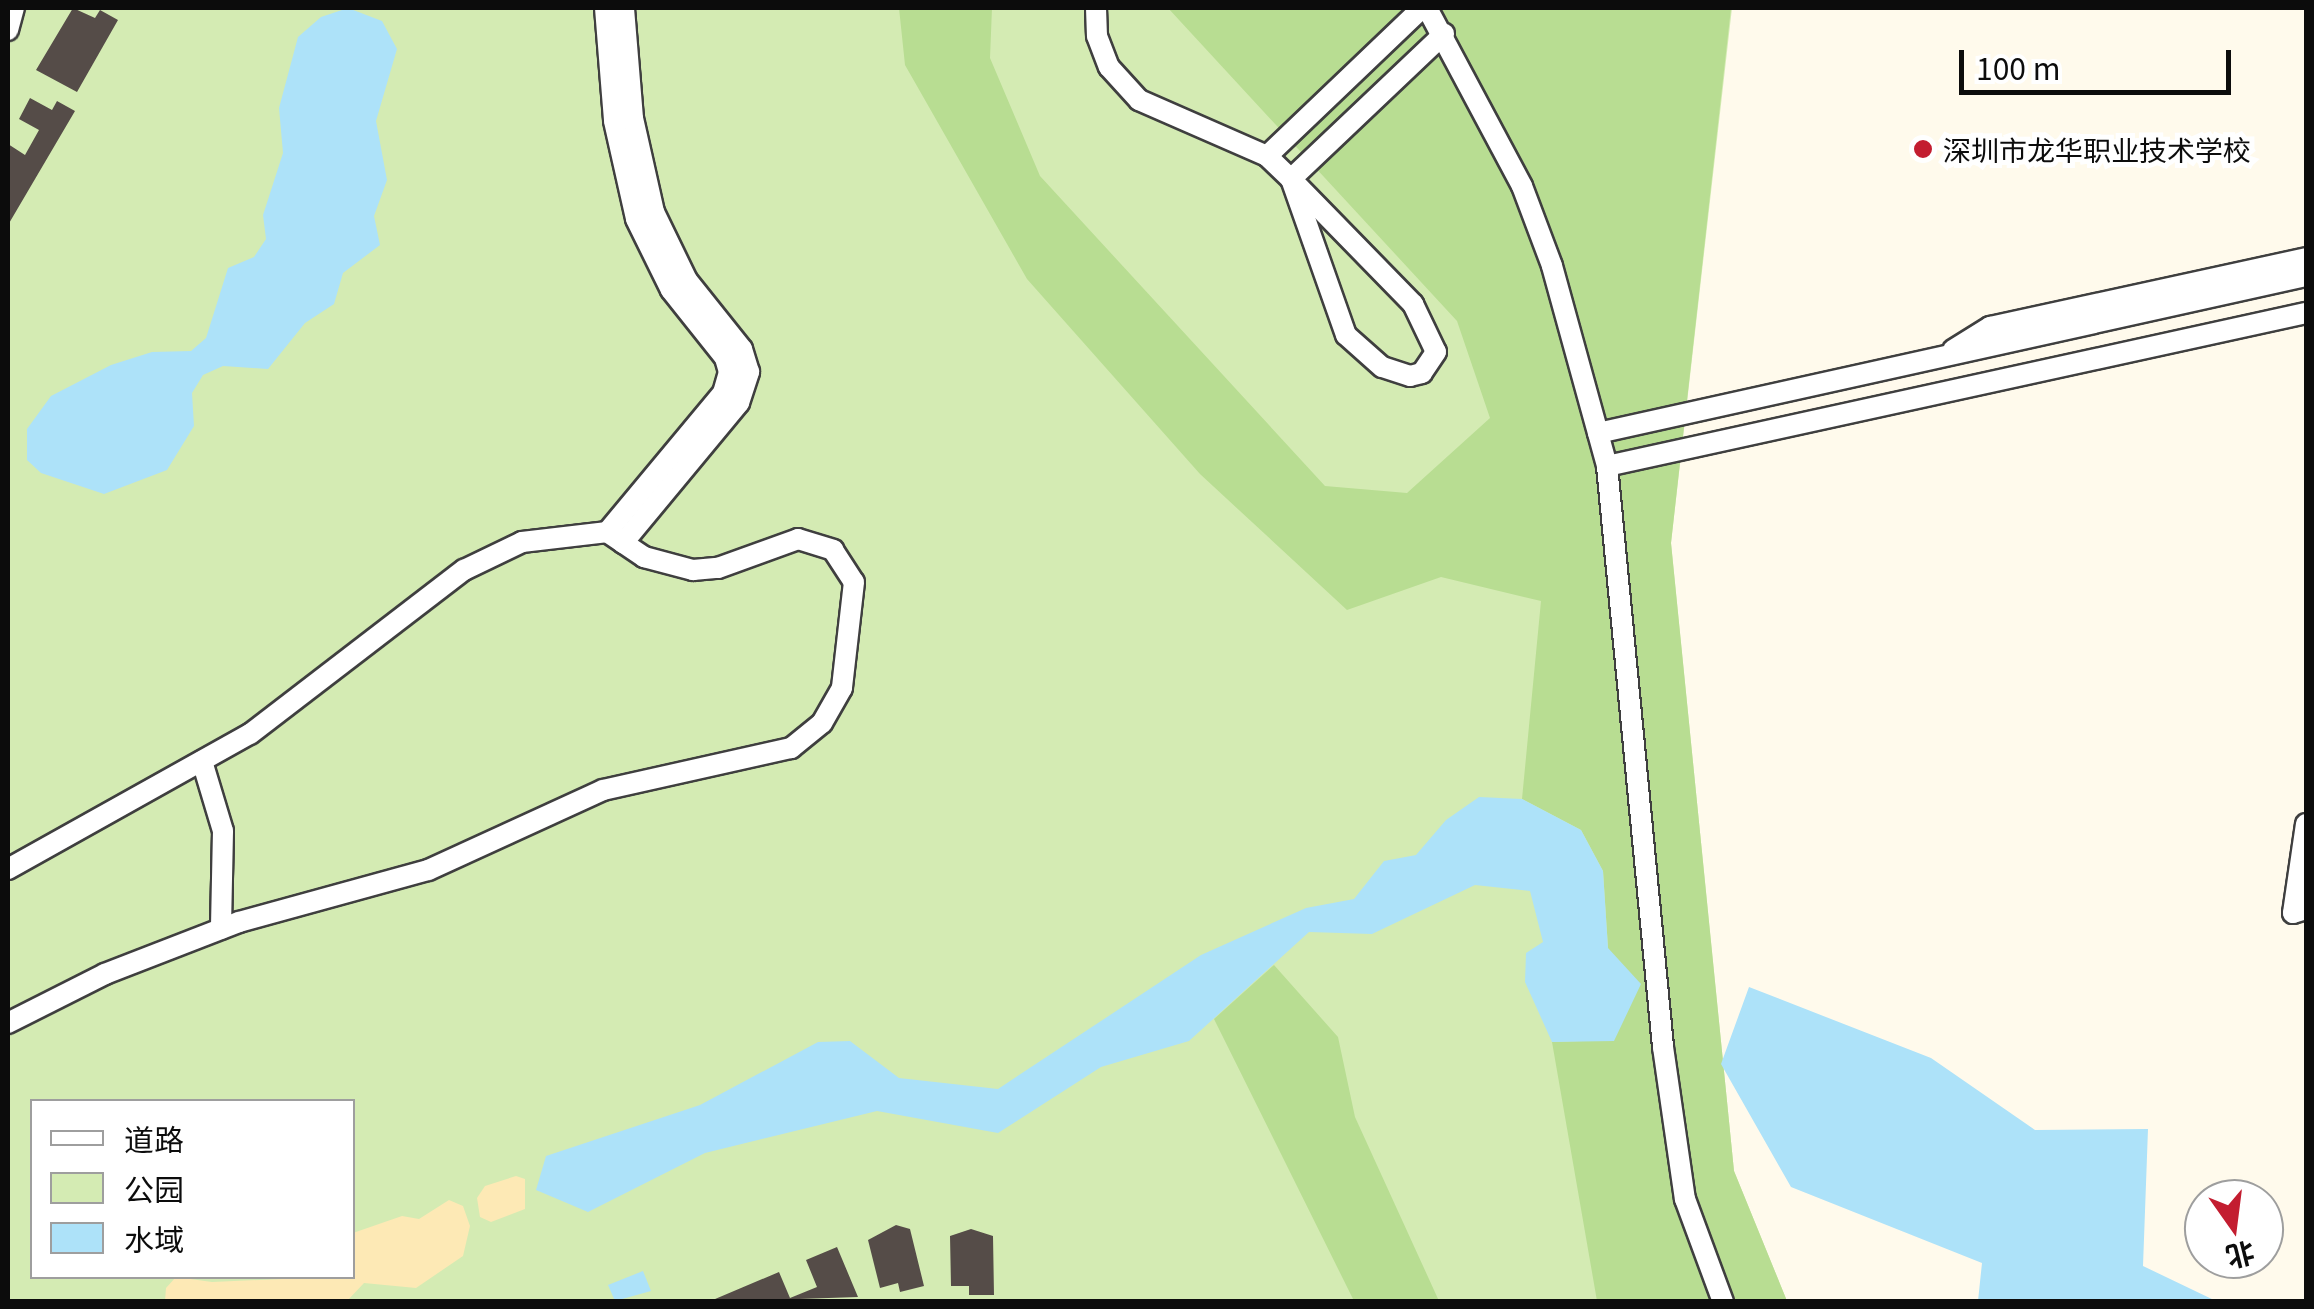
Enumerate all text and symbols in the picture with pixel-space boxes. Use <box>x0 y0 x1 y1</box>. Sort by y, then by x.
scale bar <box>1964 30 2236 92</box>
text: 100 m <box>1976 45 2060 89</box>
place label: 深圳市龙华职业技术学校 <box>1943 132 2251 166</box>
marker: 深圳市龙华职业技术学校 <box>1912 138 1934 160</box>
legend <box>30 1099 355 1279</box>
text: 道路 <box>124 1116 184 1160</box>
text: 公园 <box>124 1166 184 1210</box>
north arrow <box>2184 1179 2284 1279</box>
text: 水域 <box>124 1216 184 1260</box>
text: 北 <box>2222 1233 2259 1279</box>

